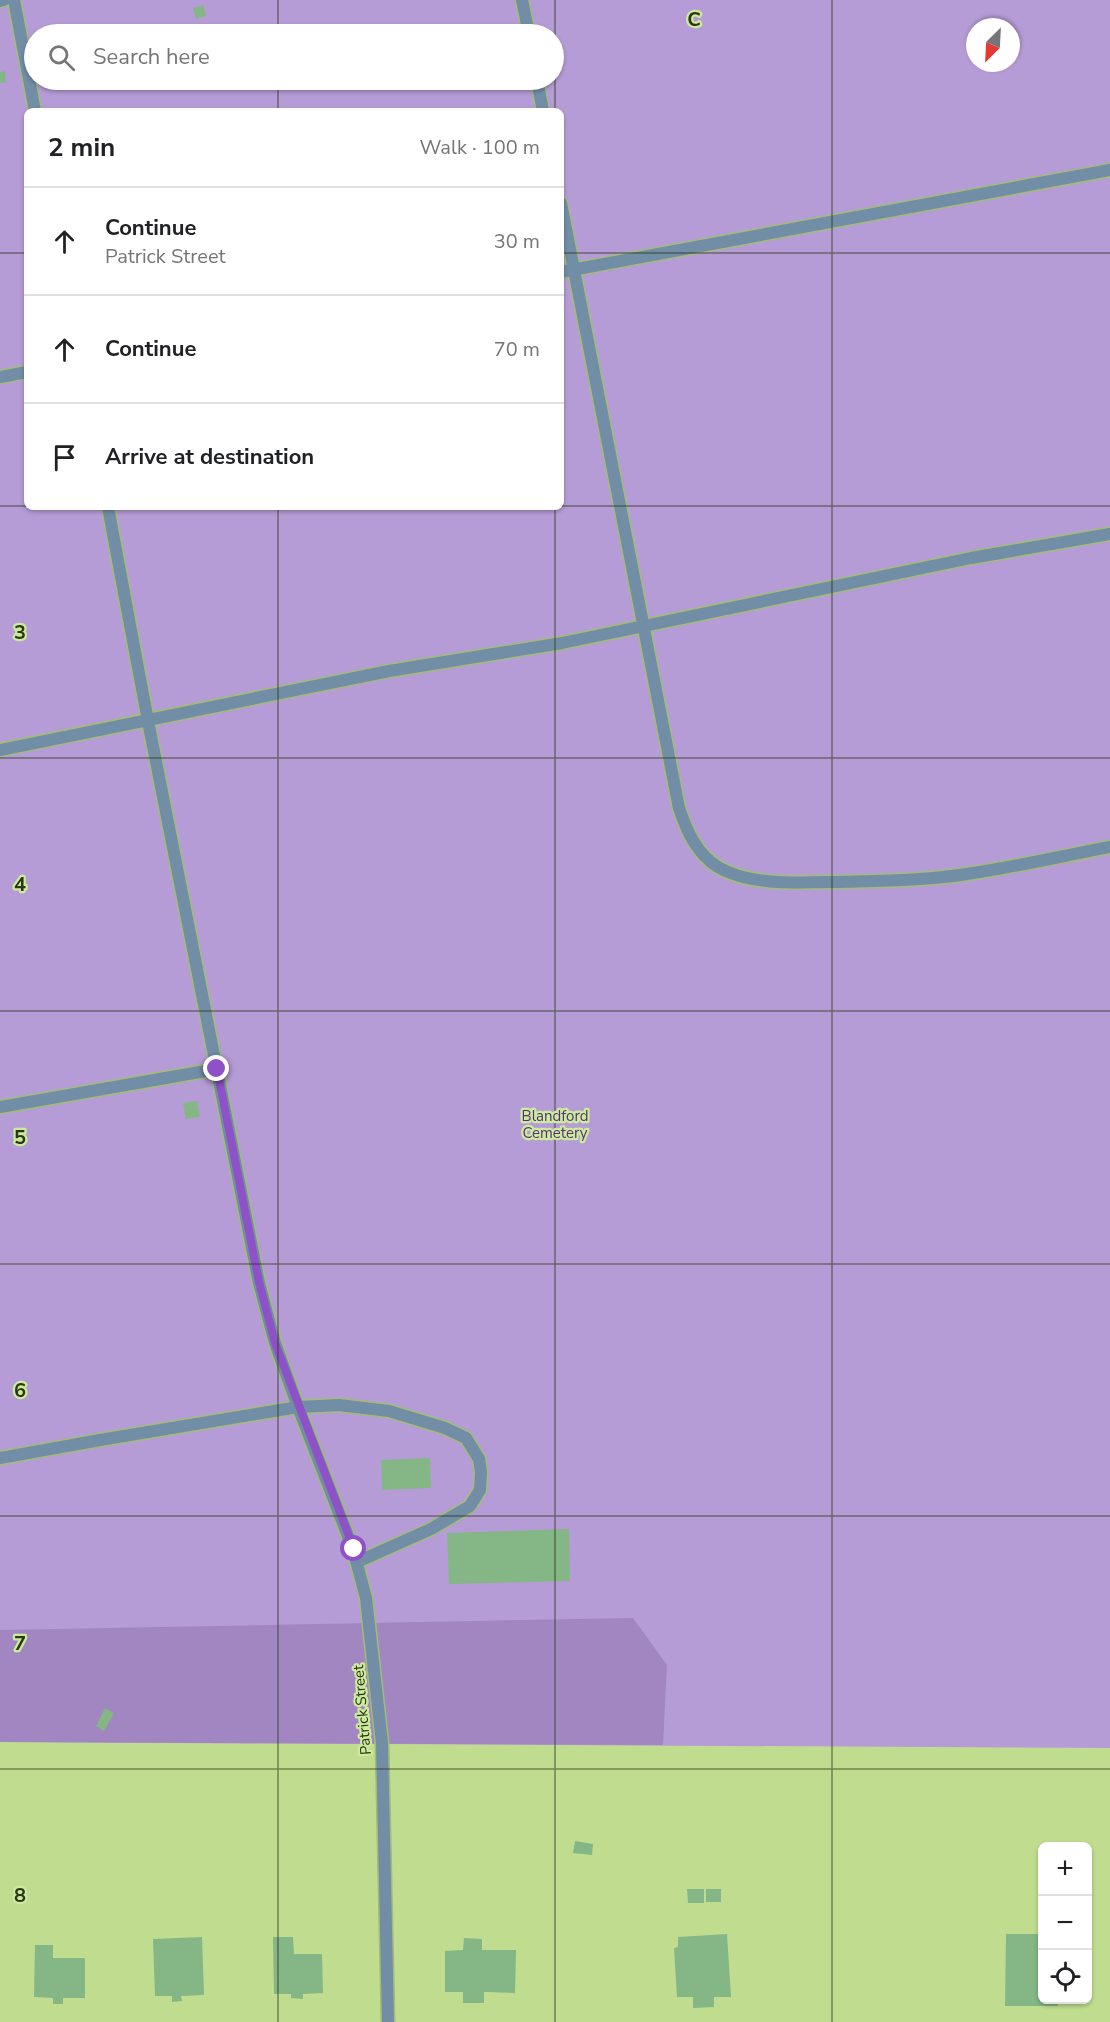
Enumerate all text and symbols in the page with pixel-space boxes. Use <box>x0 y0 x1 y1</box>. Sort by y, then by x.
text: C <box>687 6 701 33</box>
north arrow <box>966 18 1020 72</box>
search box <box>24 24 564 90</box>
icon: search <box>45 41 78 74</box>
text: Search here <box>93 42 210 72</box>
text: 2 min <box>48 130 115 165</box>
text: Walk · 100 m <box>420 134 540 161</box>
text: Continue <box>105 213 196 243</box>
icon: ahead <box>48 225 81 258</box>
text: 30 m <box>494 228 540 255</box>
text: Patrick Street <box>105 243 226 270</box>
icon: ahead <box>48 333 81 366</box>
text: Continue <box>105 334 196 364</box>
text: 70 m <box>494 336 540 363</box>
icon: arrive <box>48 441 81 474</box>
text: Arrive at destination <box>105 442 314 472</box>
text: 3 <box>14 619 26 646</box>
text: 4 <box>14 871 26 898</box>
route end <box>203 1055 229 1081</box>
park label: Blandford Cemetery <box>522 1106 588 1143</box>
text: 5 <box>14 1124 26 1151</box>
text: 6 <box>14 1377 26 1404</box>
route start <box>340 1535 366 1561</box>
text: 7 <box>14 1630 26 1657</box>
street label: Patrick Street <box>348 1663 376 1756</box>
map controls <box>1038 1842 1092 2004</box>
button: + <box>1038 1842 1092 1896</box>
text: 8 <box>14 1882 26 1909</box>
button: − <box>1038 1896 1092 1950</box>
button: locate <box>1038 1950 1092 2004</box>

